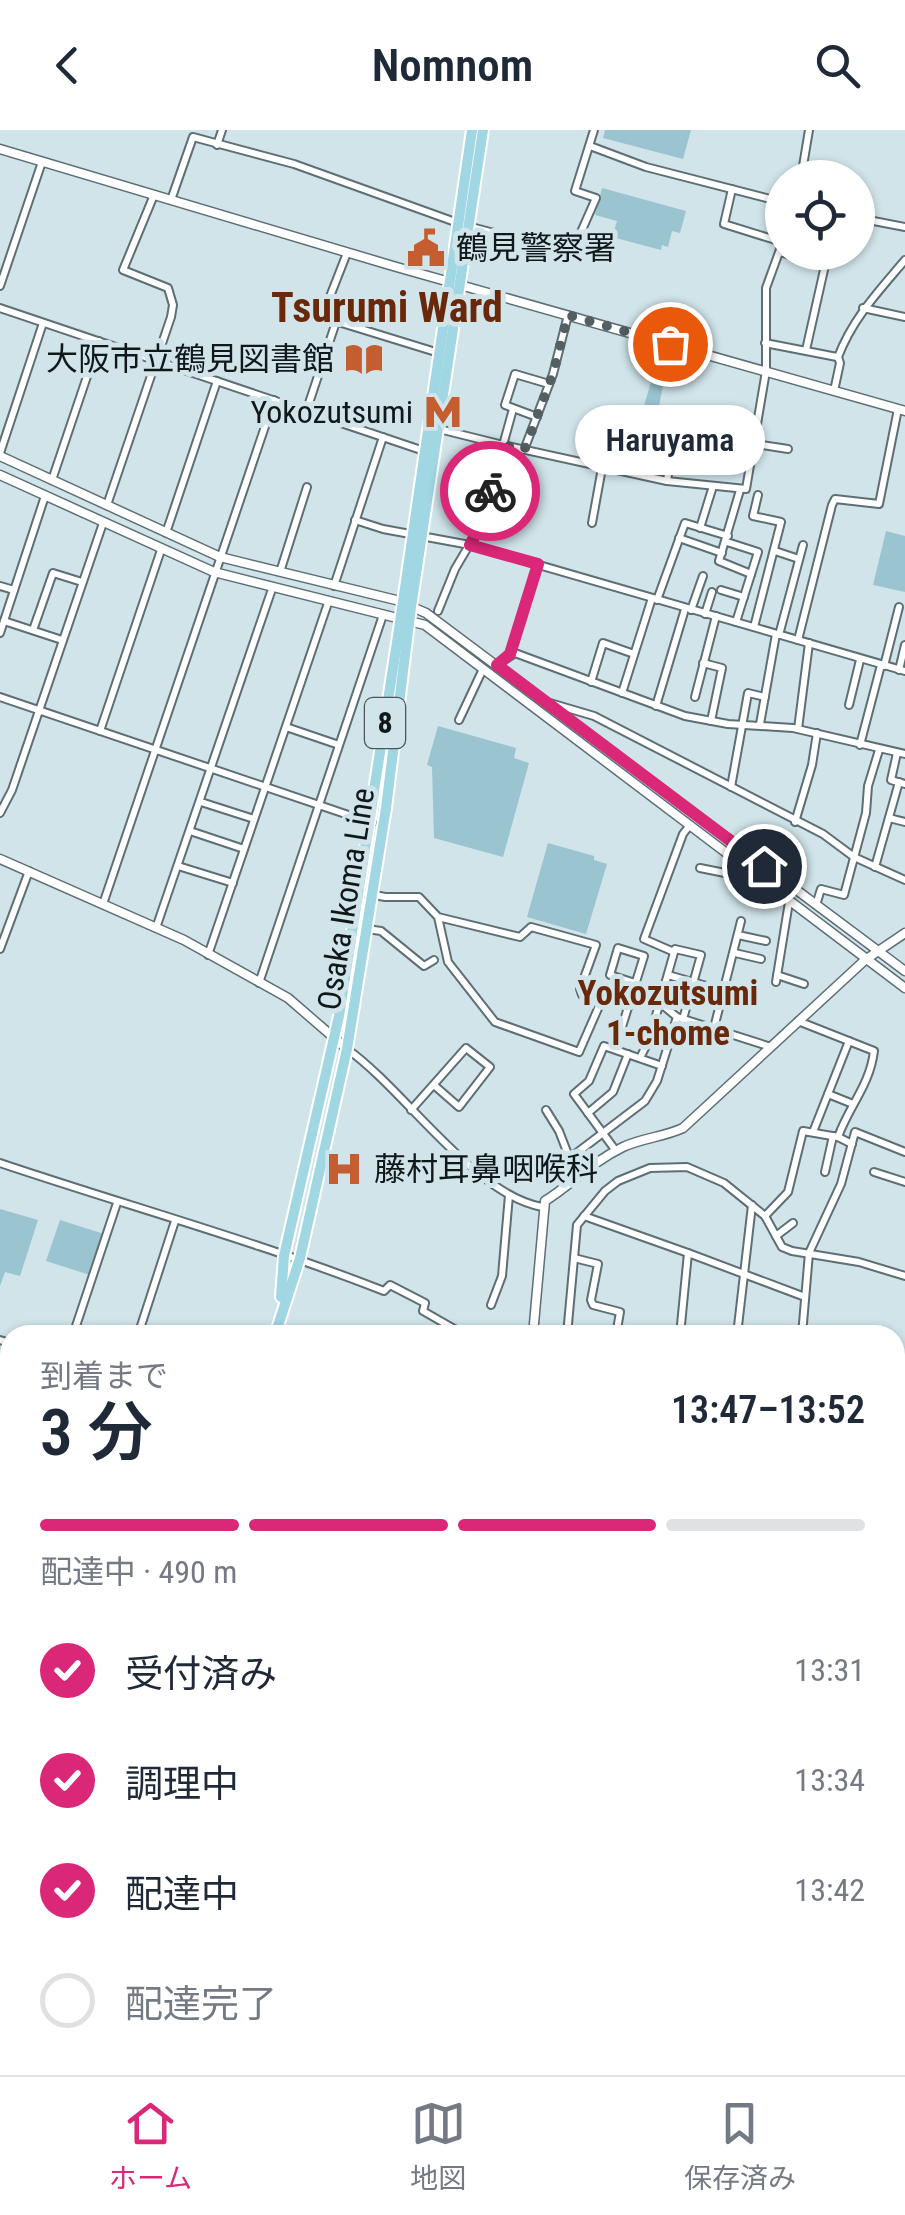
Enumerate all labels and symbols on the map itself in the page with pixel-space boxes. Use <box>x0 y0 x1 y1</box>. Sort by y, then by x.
public building icon: 鶴見警察署 <box>405 227 447 269</box>
place label: 鶴見警察署 <box>456 229 616 267</box>
district label: Tsurumi Ward <box>271 283 503 332</box>
pin <box>628 302 713 387</box>
library icon: 大阪市立鶴見図書館 <box>343 338 385 380</box>
place label: 大阪市立鶴見図書館 <box>46 340 334 378</box>
metro station icon: Yokozutsumi <box>422 391 464 433</box>
place label: Yokozutsumi <box>250 393 413 431</box>
callout: Haruyama <box>575 404 765 474</box>
courier <box>440 441 540 541</box>
road number: 8 <box>365 698 405 748</box>
street label: Osaka Ikoma Line <box>310 785 382 1013</box>
pin <box>722 824 807 909</box>
district label: Yokozutsumi 1-chome <box>578 973 758 1054</box>
hospital icon: 藤村耳鼻咽喉科 <box>323 1148 365 1190</box>
place label: 藤村耳鼻咽喉科 <box>374 1150 598 1188</box>

